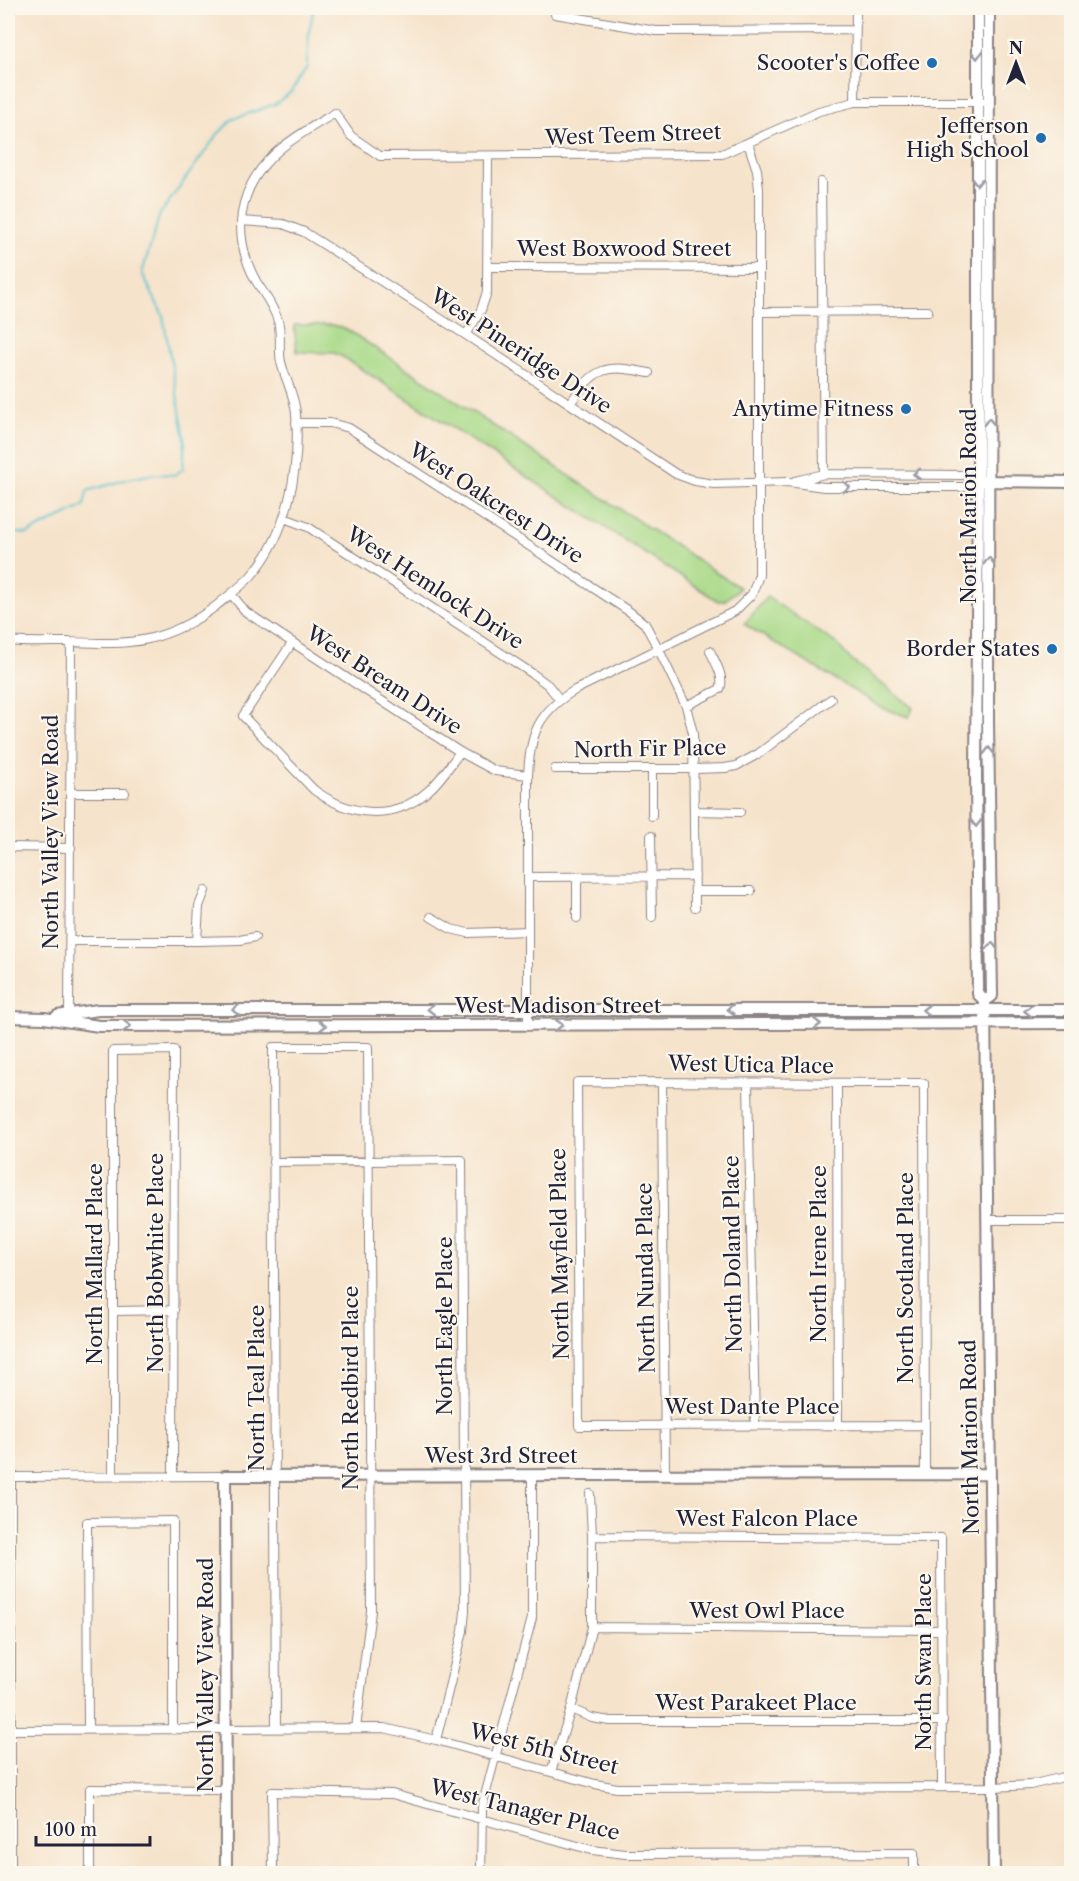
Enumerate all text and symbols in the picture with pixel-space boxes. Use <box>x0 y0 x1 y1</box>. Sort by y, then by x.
north arrow <box>986 33 1046 93</box>
text: N <box>1009 38 1023 58</box>
place label: Scooter's Coffee <box>757 50 920 75</box>
one-way arrow <box>971 50 983 59</box>
marker: Scooter's Coffee <box>925 56 939 70</box>
place label: Jefferson High School <box>906 113 1029 162</box>
street label: West Teem Street <box>543 119 722 150</box>
marker: Jefferson High School <box>1034 131 1048 145</box>
one-way arrow <box>971 177 983 186</box>
street label: West Boxwood Street <box>516 236 732 261</box>
street label: West Pineridge Drive <box>425 282 617 419</box>
place label: Anytime Fitness <box>732 396 894 421</box>
marker: Anytime Fitness <box>899 402 913 416</box>
street label: North Marion Road <box>956 408 981 604</box>
one-way arrow <box>982 418 995 427</box>
street label: West Oakcrest Drive <box>404 436 588 568</box>
one-way arrow <box>912 468 921 481</box>
one-way arrow <box>842 481 851 493</box>
street label: West Hemlock Drive <box>341 520 528 654</box>
one-way arrow <box>983 556 995 565</box>
street label: West Bream Drive <box>301 619 467 739</box>
place label: Border States <box>906 636 1040 661</box>
marker: Border States <box>1045 642 1059 656</box>
street label: North Valley View Road <box>38 714 63 950</box>
street label: North Fir Place <box>573 735 727 762</box>
one-way arrow <box>983 746 995 755</box>
one-way arrow <box>970 818 983 827</box>
one-way arrow <box>986 941 998 950</box>
street label: West Madison Street <box>454 993 662 1018</box>
one-way arrow <box>232 1003 241 1016</box>
one-way arrow <box>427 1003 436 1015</box>
one-way arrow <box>727 1003 736 1015</box>
one-way arrow <box>922 1004 931 1016</box>
one-way arrow <box>1024 1005 1033 1017</box>
one-way arrow <box>813 1017 822 1030</box>
one-way arrow <box>555 1019 564 1031</box>
one-way arrow <box>123 1020 132 1032</box>
one-way arrow <box>318 1020 327 1032</box>
street label: West Utica Place <box>667 1051 834 1078</box>
street label: North Mayfield Place <box>545 1148 574 1360</box>
street label: North Bobwhite Place <box>143 1153 168 1373</box>
street label: North Doland Place <box>718 1155 747 1353</box>
street label: North Mallard Place <box>82 1163 107 1365</box>
street label: North Irene Place <box>806 1165 831 1343</box>
street label: North Scotland Place <box>893 1172 918 1384</box>
street label: North Nunda Place <box>631 1182 660 1374</box>
street label: North Eagle Place <box>432 1237 457 1415</box>
street label: North Redbird Place <box>338 1286 363 1490</box>
street label: North Teal Place <box>244 1305 269 1471</box>
street label: North Marion Road <box>955 1339 984 1535</box>
street label: West Dante Place <box>664 1394 840 1419</box>
street label: West 3rd Street <box>423 1443 578 1468</box>
street label: West Falcon Place <box>675 1506 858 1531</box>
street label: North Valley View Road <box>193 1557 218 1793</box>
street label: North Swan Place <box>911 1573 936 1751</box>
street label: West Owl Place <box>688 1598 845 1623</box>
street label: West Parakeet Place <box>654 1690 857 1715</box>
street label: West 5th Street <box>466 1718 621 1779</box>
street label: West Tanager Place <box>427 1774 622 1845</box>
scale bar <box>36 1809 150 1847</box>
text: 100 m <box>45 1819 97 1841</box>

